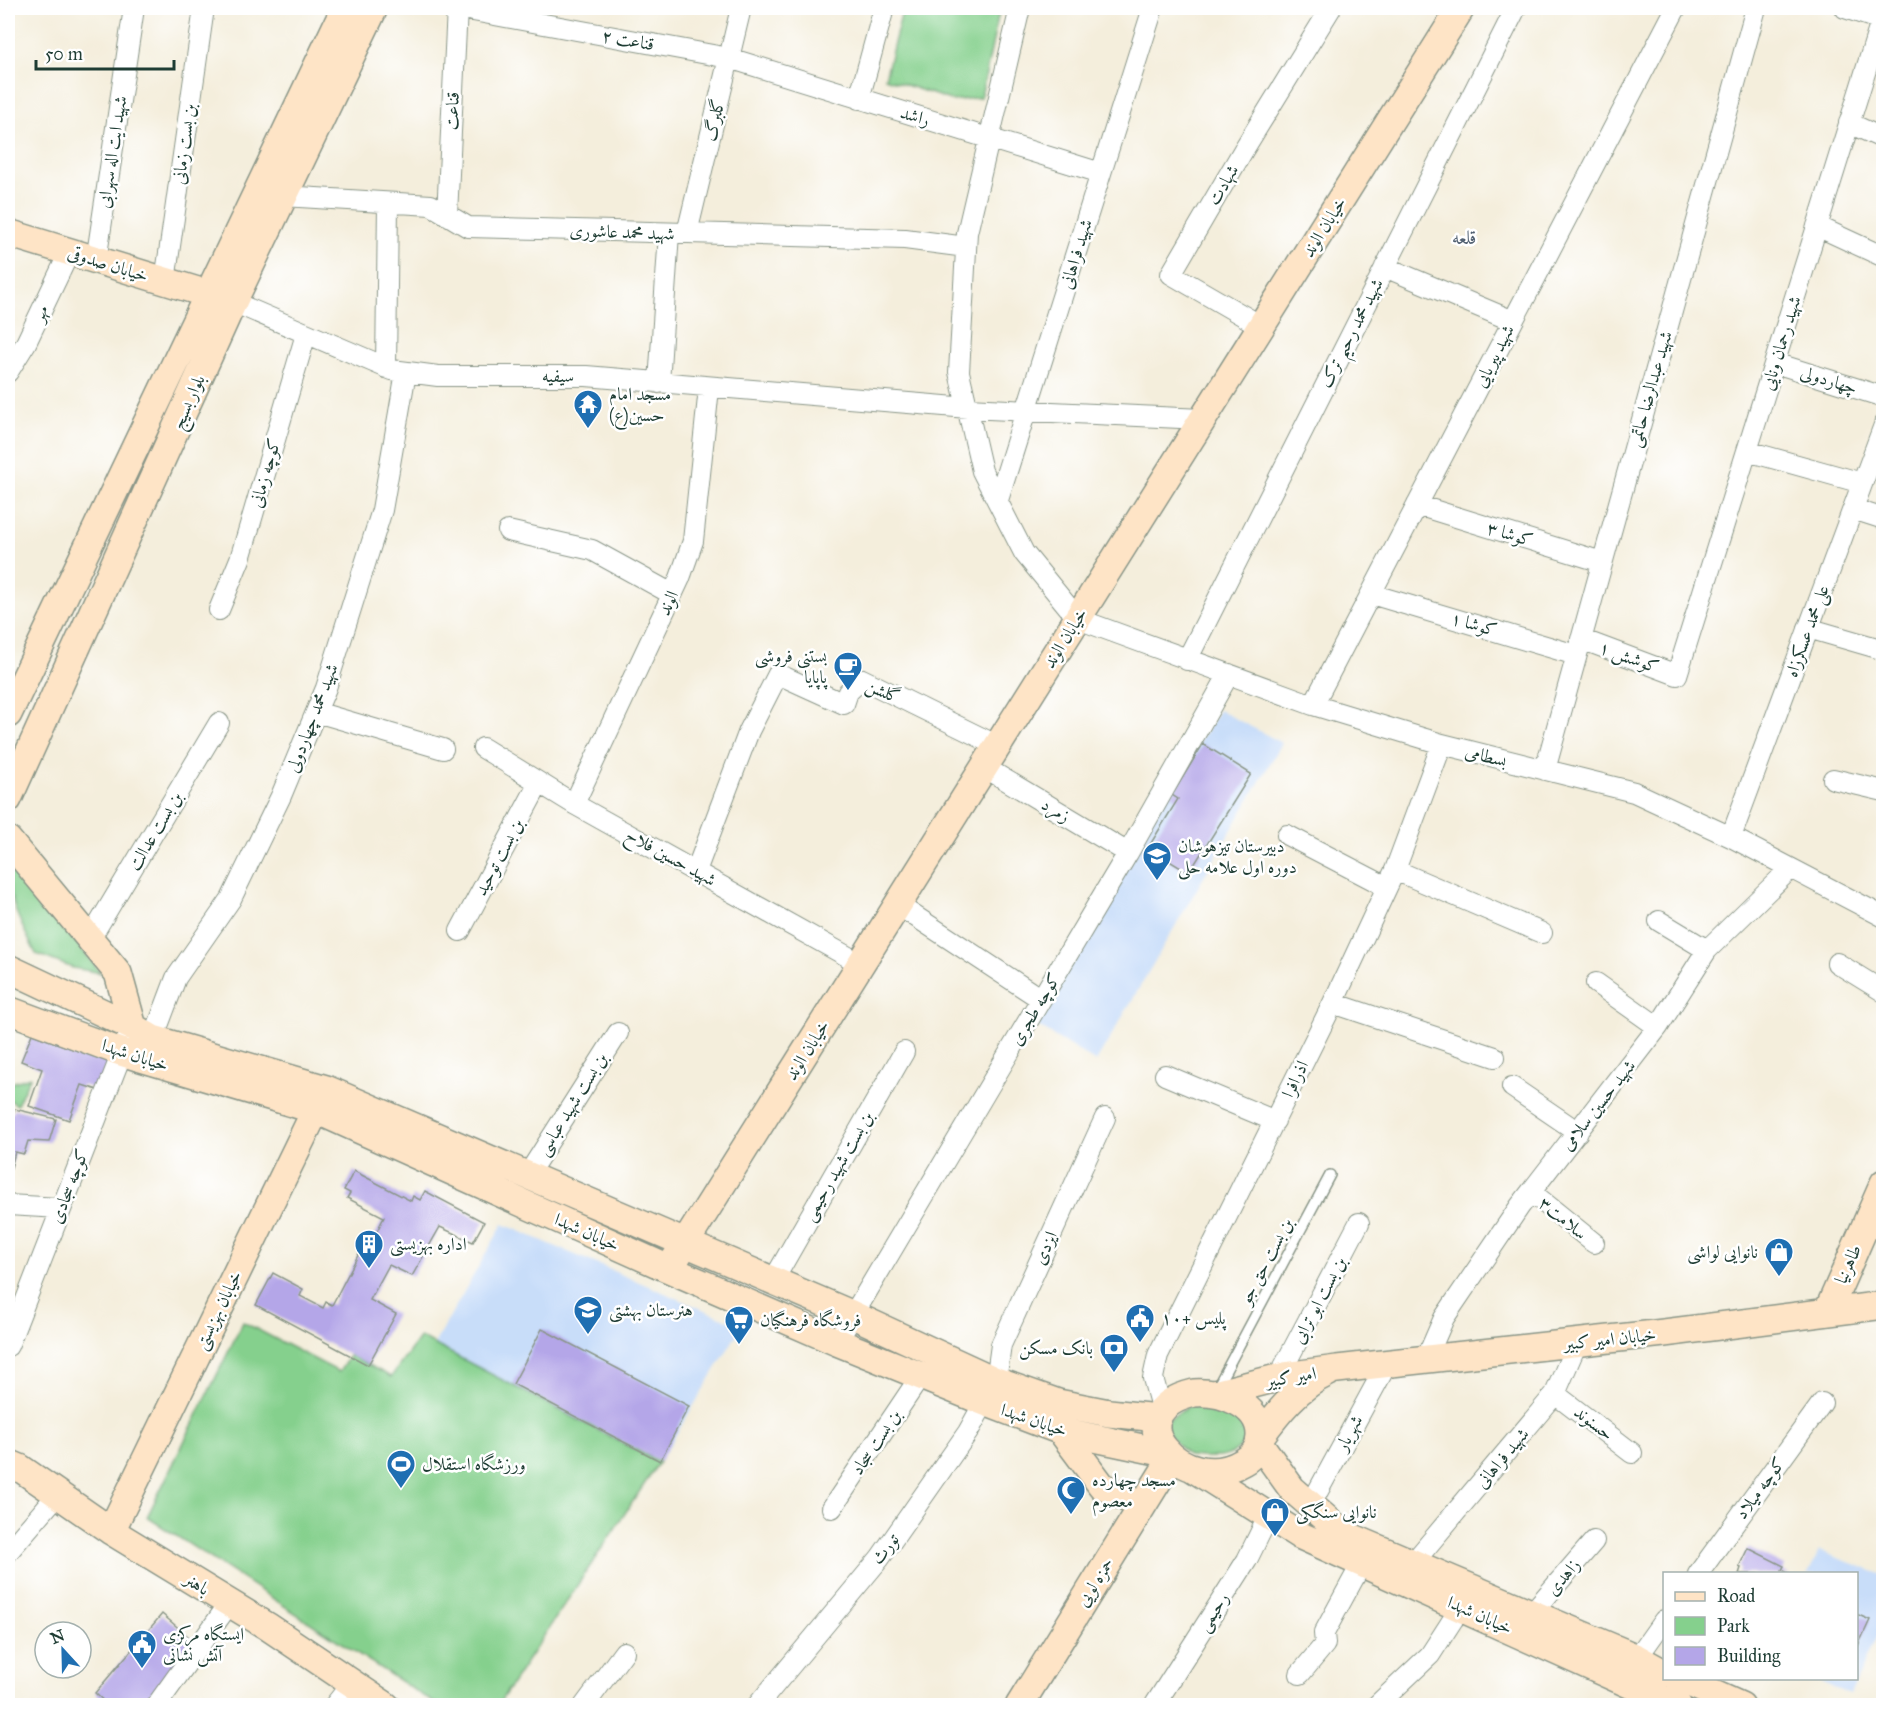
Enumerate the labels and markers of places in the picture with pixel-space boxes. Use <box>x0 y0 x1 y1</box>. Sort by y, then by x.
place label: مسجد امام حسین(ع) <box>609 383 671 430</box>
temple icon: مسجد امام حسین(ع) <box>572 388 604 430</box>
place label: بستنی فروشی پاپایا <box>755 645 829 690</box>
cafe icon: بستنی فروشی پاپایا <box>832 650 864 692</box>
place label: دبیرستان تیزهوشان دوره اول علامه حلی <box>1178 835 1297 880</box>
school or university icon: دبیرستان تیزهوشان دوره اول علامه حلی <box>1141 840 1173 882</box>
building icon: اداره بهزیستی <box>353 1228 385 1270</box>
place label: اداره بهزیستی <box>390 1233 467 1257</box>
shop icon: نانوایی لواشی <box>1763 1236 1795 1278</box>
place label: نانوایی لواشی <box>1687 1241 1758 1265</box>
school or university icon: هنرستان بهشتی <box>572 1294 604 1336</box>
place label: هنرستان بهشتی <box>609 1299 693 1323</box>
public building icon: پلیس +۱۰ <box>1124 1302 1156 1344</box>
supermarket icon: فروشگاه فرهنگیان <box>723 1304 755 1346</box>
place label: پلیس +۱۰ <box>1161 1307 1227 1331</box>
place label: فروشگاه فرهنگیان <box>760 1308 861 1332</box>
bank icon: بانک مسکن <box>1098 1332 1130 1374</box>
place label: بانک مسکن <box>1019 1337 1093 1360</box>
sports icon: ورزشگاه استقلال <box>385 1448 417 1490</box>
place label: ورزشگاه استقلال <box>422 1452 526 1475</box>
place label: مسجد چهارده معصوم <box>1092 1469 1176 1517</box>
mosque icon: مسجد چهارده معصوم <box>1055 1474 1087 1516</box>
shop icon: نانوایی سنگکی <box>1259 1496 1291 1538</box>
place label: نانوایی سنگکی <box>1296 1500 1377 1525</box>
place label: ایستگاه مرکزی آتش نشانی <box>163 1622 244 1667</box>
public building icon: ایستگاه مرکزی آتش نشانی <box>126 1628 158 1670</box>

